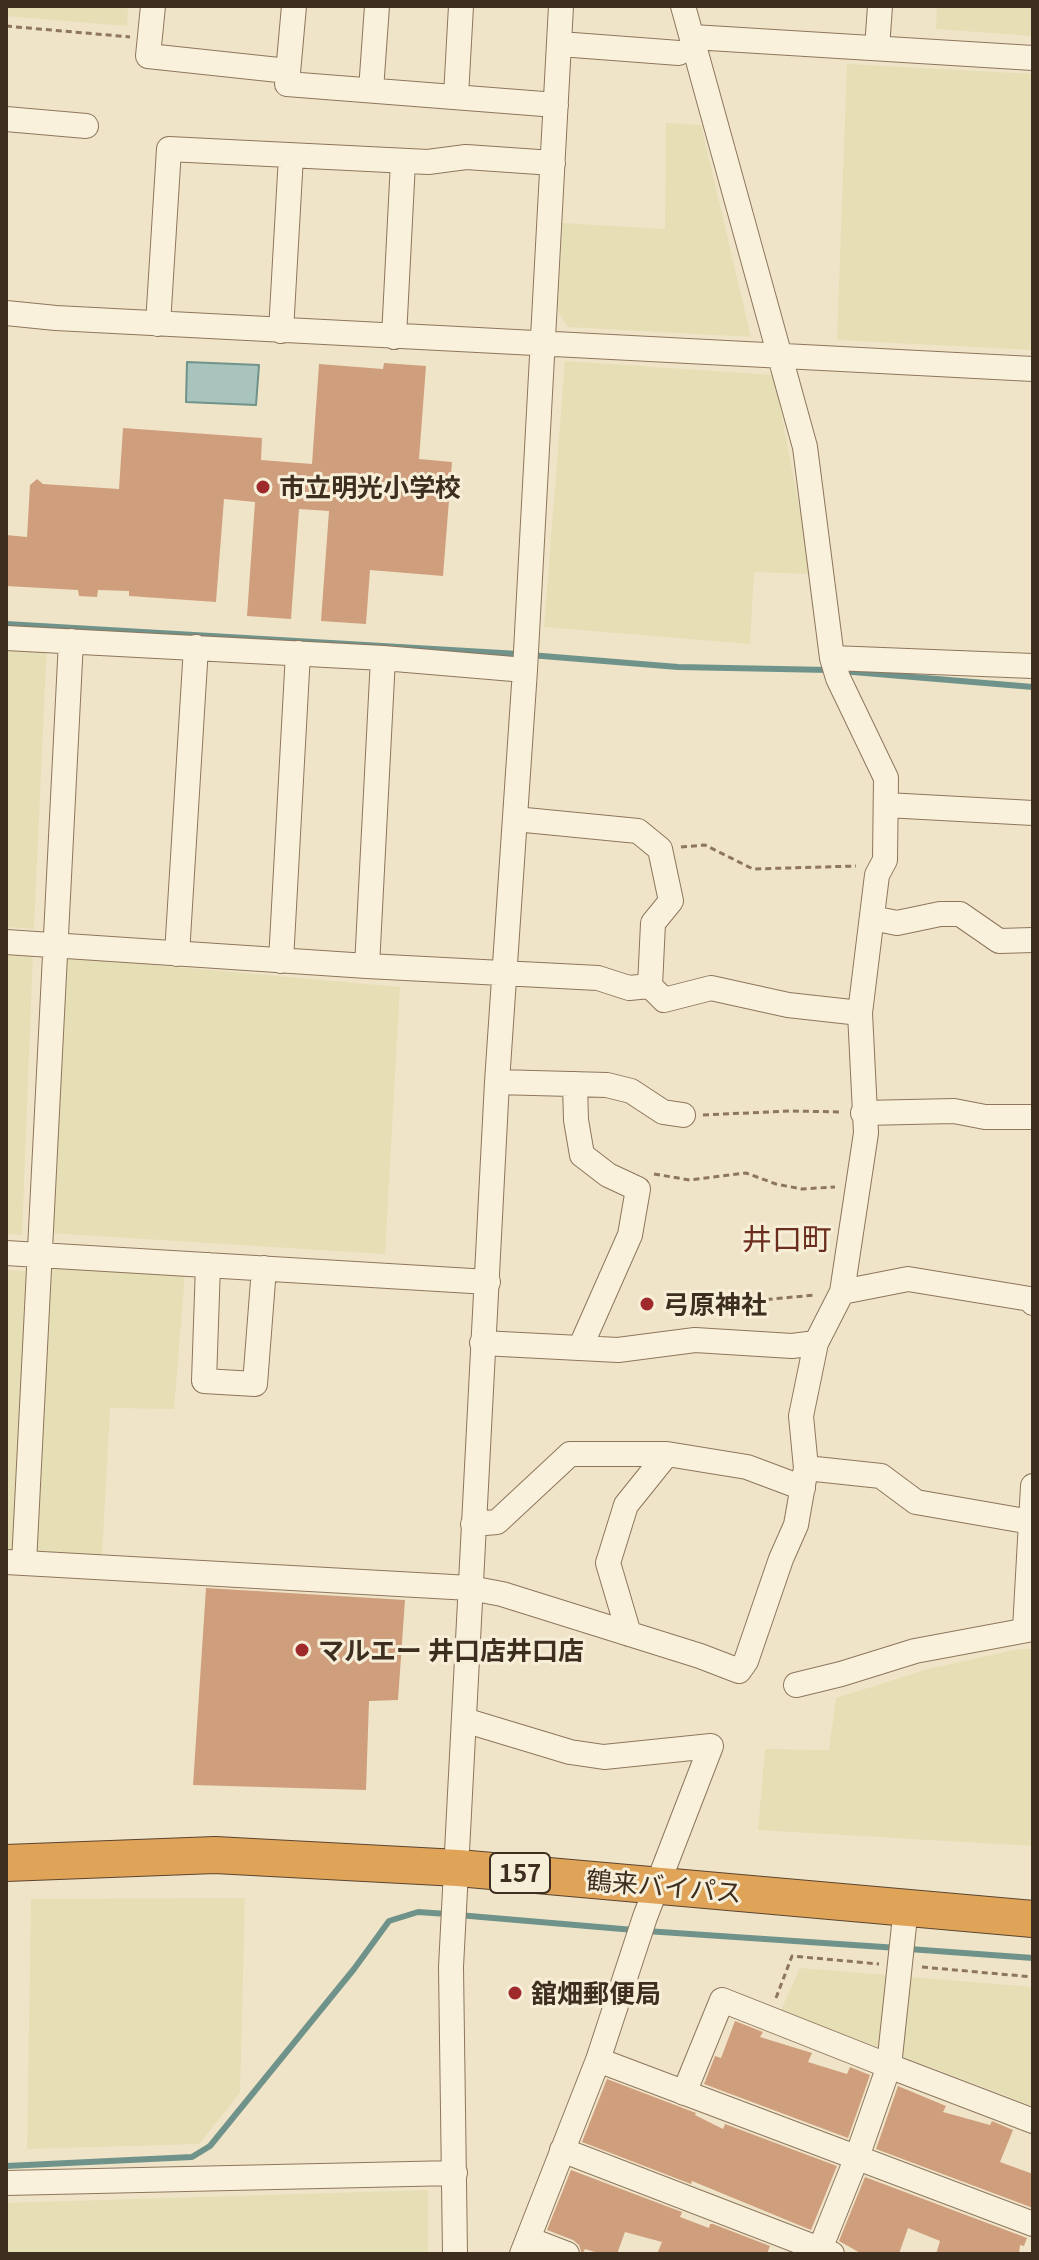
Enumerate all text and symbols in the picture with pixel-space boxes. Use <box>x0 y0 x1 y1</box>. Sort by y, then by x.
place label: 市立明光小学校 <box>279 471 461 503</box>
marker: 市立明光小学校 <box>254 478 272 496</box>
district label: 井口町 <box>742 1221 832 1257</box>
place label: 弓原神社 <box>663 1288 767 1320</box>
marker: 弓原神社 <box>638 1295 656 1313</box>
place label: マルエー 井口店井口店 <box>318 1634 584 1666</box>
marker: マルエー 井口店井口店 <box>293 1641 311 1659</box>
road number: 157 <box>490 1853 550 1893</box>
street label: 鶴来バイパス <box>585 1864 743 1908</box>
place label: 舘畑郵便局 <box>531 1977 661 2009</box>
marker: 舘畑郵便局 <box>506 1984 524 2002</box>

